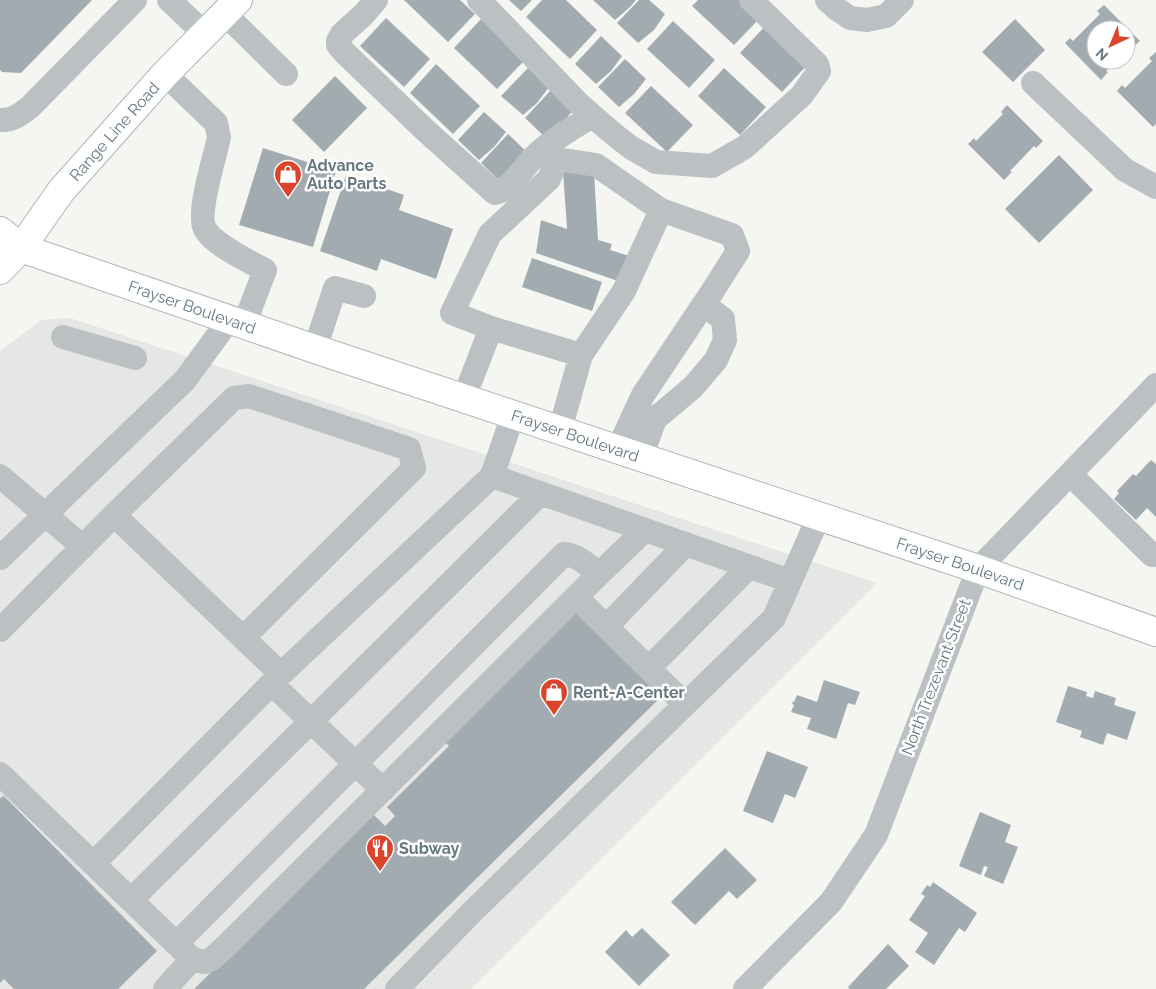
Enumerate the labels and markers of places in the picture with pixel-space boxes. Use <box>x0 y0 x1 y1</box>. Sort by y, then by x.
place label: Advance Auto Parts <box>307 156 386 193</box>
shop icon: Advance Auto Parts <box>273 159 303 198</box>
shop icon: Rent-A-Center <box>539 677 569 716</box>
place label: Rent-A-Center <box>573 683 685 702</box>
restaurant icon: Subway <box>365 833 395 872</box>
place label: Subway <box>399 839 460 858</box>

